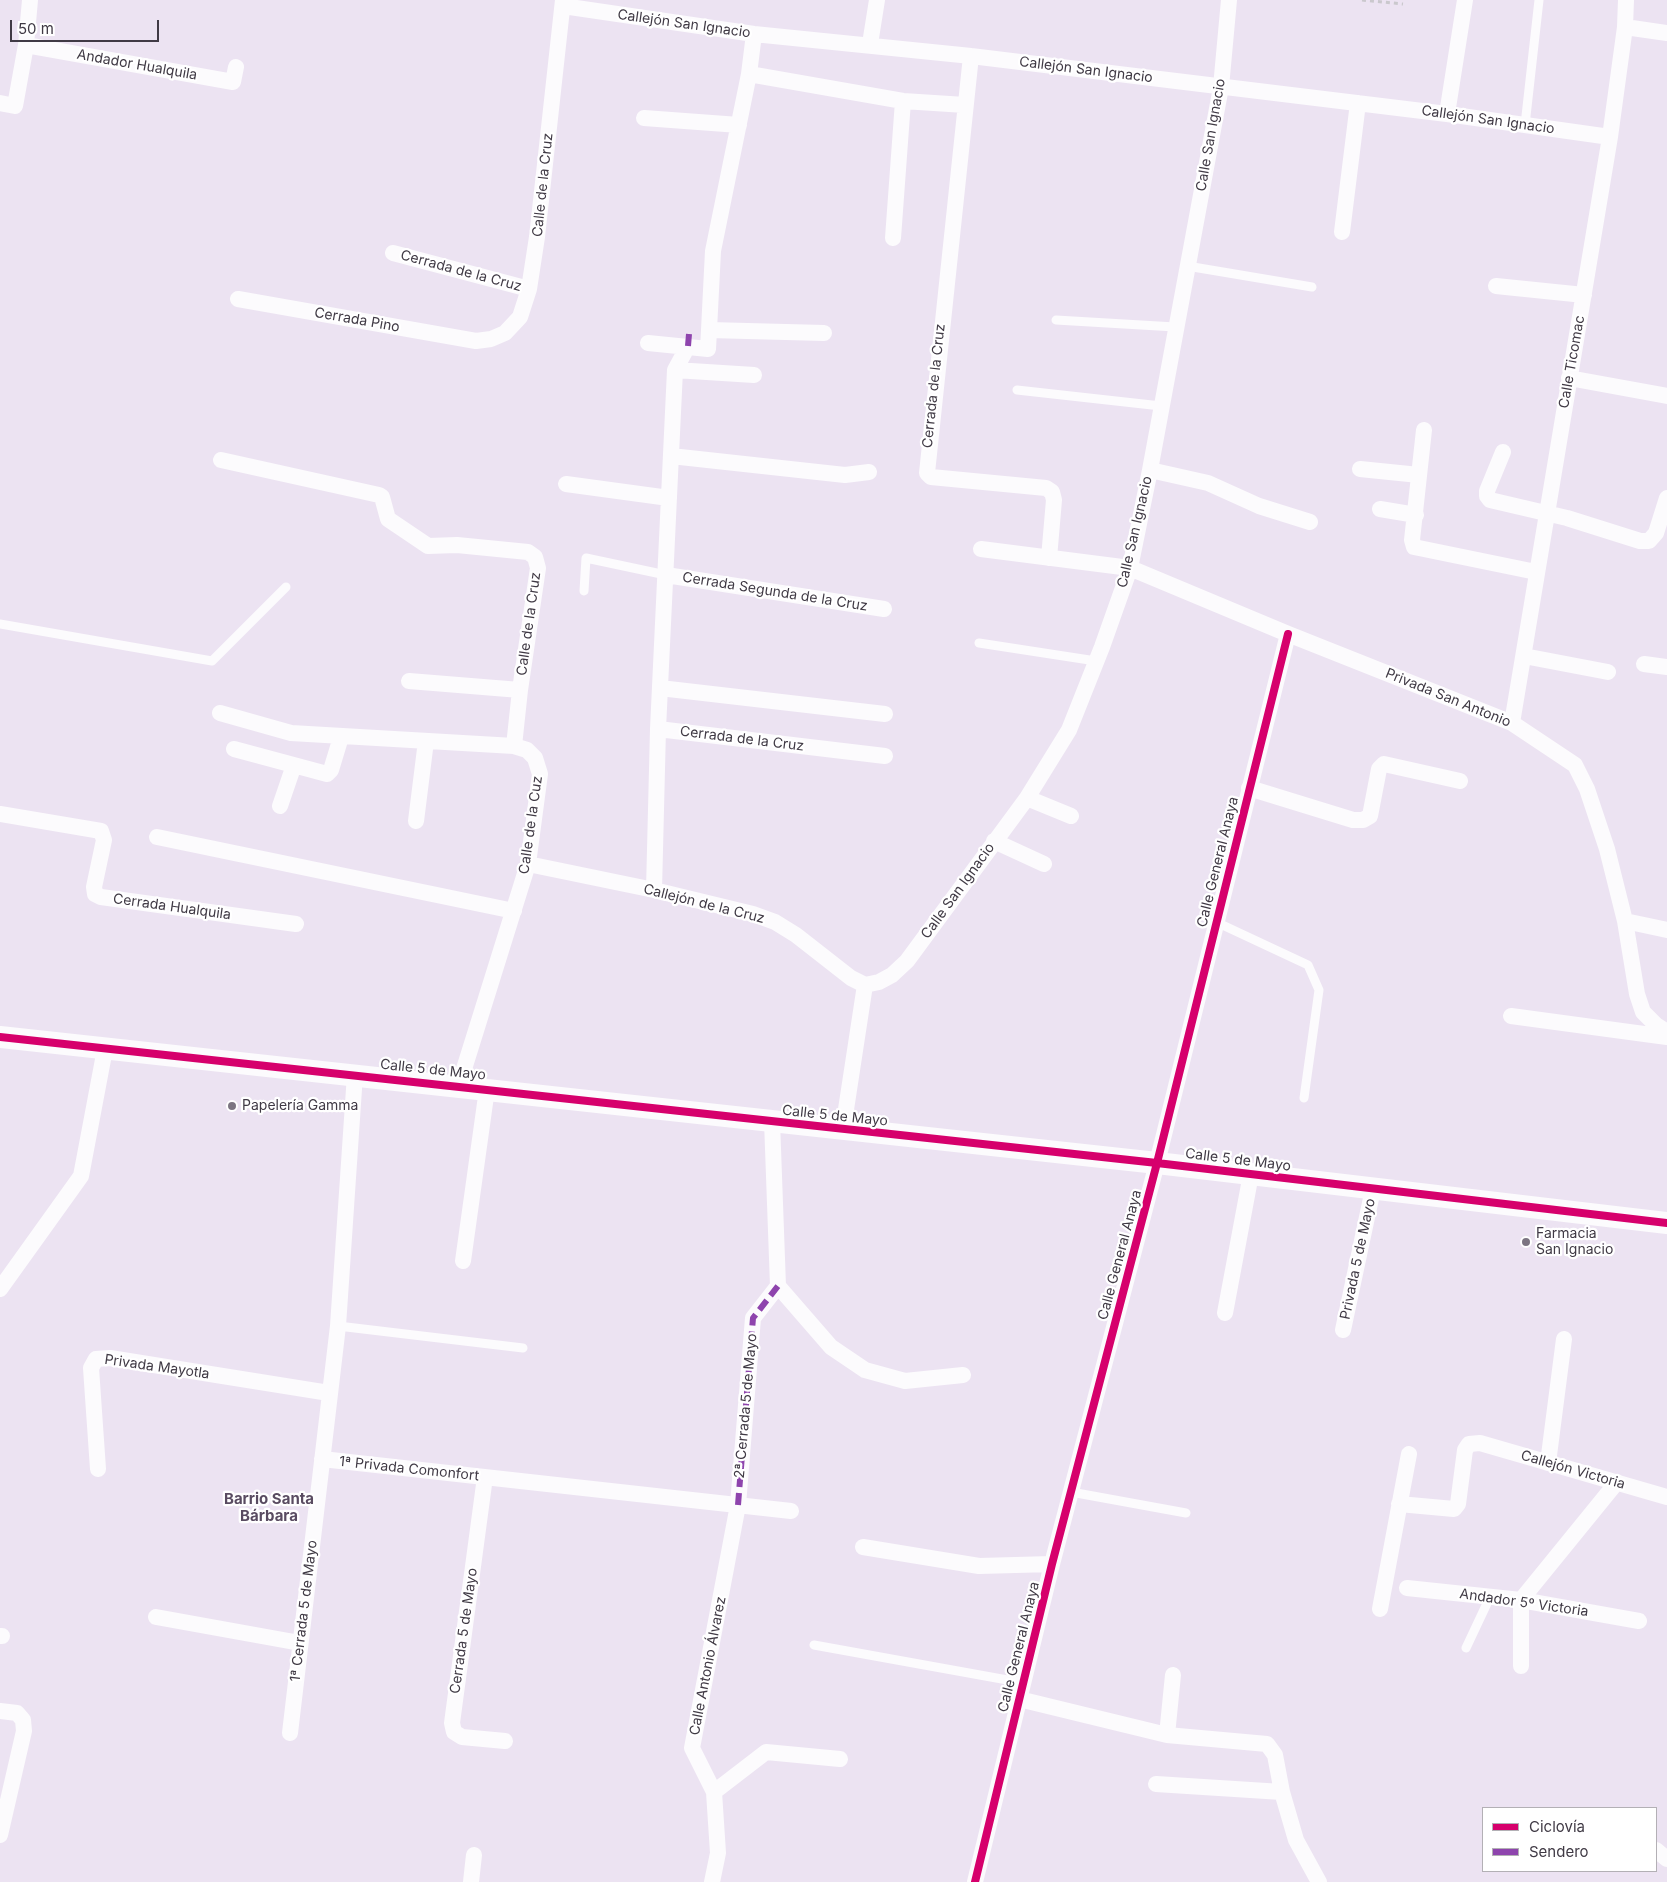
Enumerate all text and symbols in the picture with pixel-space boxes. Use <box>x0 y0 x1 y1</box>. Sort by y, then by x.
street label: Callejón San Ignacio <box>616 6 752 42</box>
scale bar <box>12 10 161 42</box>
text: 50 m <box>18 19 54 38</box>
street label: Andador Hualquila <box>75 46 199 84</box>
street label: Callejón San Ignacio <box>1018 53 1154 87</box>
street label: Calle San Ignacio <box>1193 77 1229 193</box>
street label: Callejón San Ignacio <box>1420 102 1556 138</box>
street label: Calle de la Cruz <box>529 132 557 238</box>
street label: Cerrada de la Cruz <box>399 247 523 295</box>
street label: Cerrada Pino <box>313 304 401 336</box>
street label: Calle Ticomac <box>1556 314 1588 410</box>
street label: Cerrada de la Cruz <box>919 323 949 449</box>
street label: Calle San Ignacio <box>1114 474 1156 590</box>
street label: Cerrada Segunda de la Cruz <box>681 569 869 615</box>
street label: Calle de la Cruz <box>513 571 545 677</box>
street label: Privada San Antonio <box>1383 665 1513 731</box>
street label: Cerrada de la Cruz <box>679 723 805 755</box>
street label: Calle de la Cuz <box>516 775 546 875</box>
street label: Calle General Anaya <box>1194 795 1242 929</box>
street label: Calle San Ignacio <box>918 840 998 942</box>
street label: Callejón de la Cruz <box>642 881 766 927</box>
street label: Cerrada Hualquila <box>112 890 232 924</box>
street label: Calle 5 de Mayo <box>379 1056 487 1084</box>
place label: Papelería Gamma <box>242 1098 358 1114</box>
marker: Papelería Gamma <box>226 1100 238 1112</box>
street label: Calle 5 de Mayo <box>781 1102 889 1130</box>
street label: Calle 5 de Mayo <box>1184 1145 1292 1175</box>
street label: Calle General Anaya <box>1095 1188 1145 1322</box>
street label: Privada 5 de Mayo <box>1337 1197 1379 1321</box>
place label: Farmacia San Ignacio <box>1536 1226 1613 1258</box>
marker: Farmacia San Ignacio <box>1520 1236 1532 1248</box>
street label: 2ª Cerrada 5 de Mayo <box>731 1333 761 1479</box>
street label: Privada Mayotla <box>103 1351 211 1383</box>
street label: Callejón Victoria <box>1519 1447 1627 1493</box>
street label: 1ª Privada Comonfort <box>338 1453 480 1485</box>
district label: Barrio Santa Bárbara <box>224 1490 314 1525</box>
street label: 1ª Cerrada 5 de Mayo <box>287 1539 321 1683</box>
street label: Cerrada 5 de Mayo <box>447 1567 481 1695</box>
street label: Calle General Anaya <box>995 1580 1043 1714</box>
street label: Andador 5º Victoria <box>1459 1586 1589 1620</box>
street label: Calle Antonio Álvarez <box>686 1595 730 1737</box>
legend <box>1482 1807 1657 1872</box>
text: Ciclovía <box>1529 1817 1585 1836</box>
text: Sendero <box>1529 1842 1589 1861</box>

